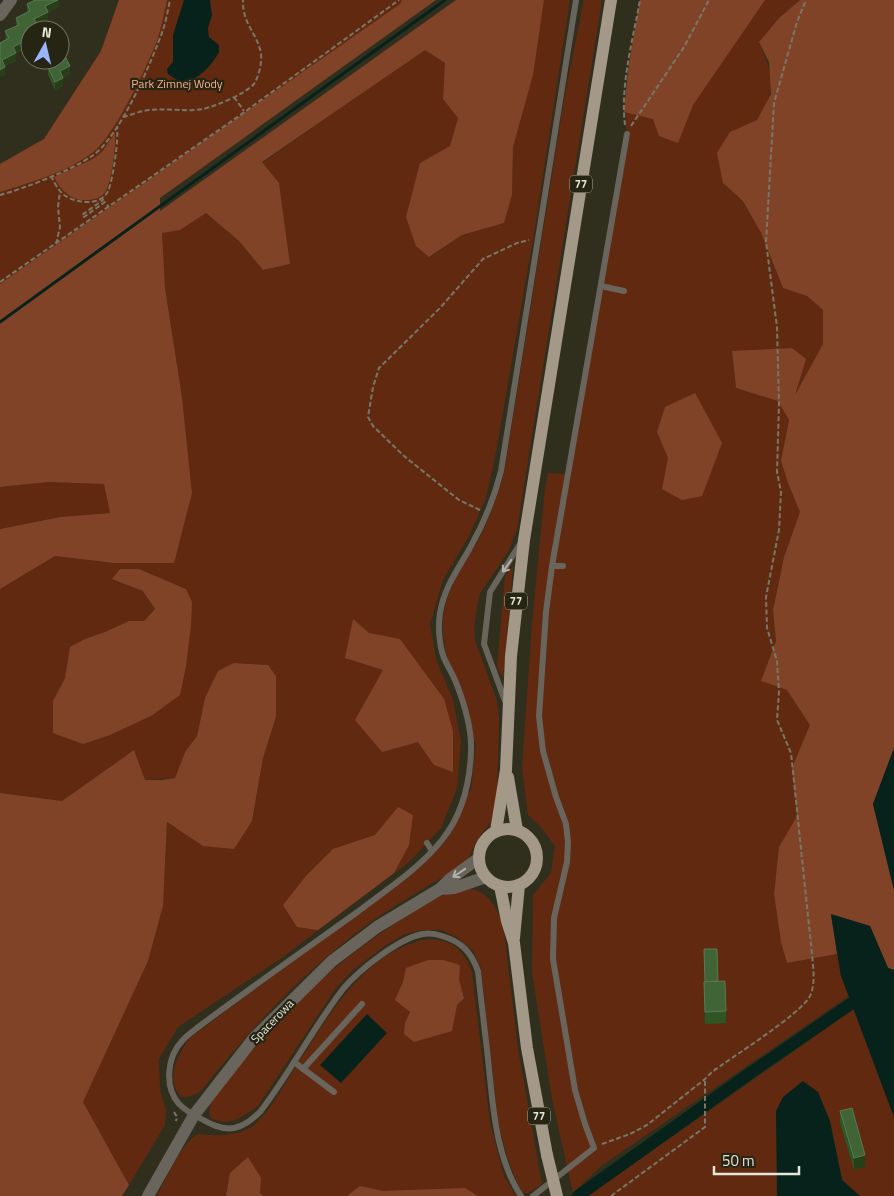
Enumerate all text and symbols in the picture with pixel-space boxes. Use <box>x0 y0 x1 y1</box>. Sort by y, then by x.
north arrow <box>20 20 70 70</box>
text: N <box>41 21 53 43</box>
park label: Park Zimnej Wody <box>131 74 223 93</box>
road number: 77 <box>570 175 592 192</box>
one-way arrow <box>502 559 512 573</box>
road number: 77 <box>505 592 527 610</box>
one-way arrow <box>452 868 466 878</box>
street label: Spacerowa <box>246 994 298 1048</box>
road number: 77 <box>528 1108 550 1124</box>
scale bar <box>714 1144 799 1176</box>
text: 50 m <box>722 1149 755 1172</box>

